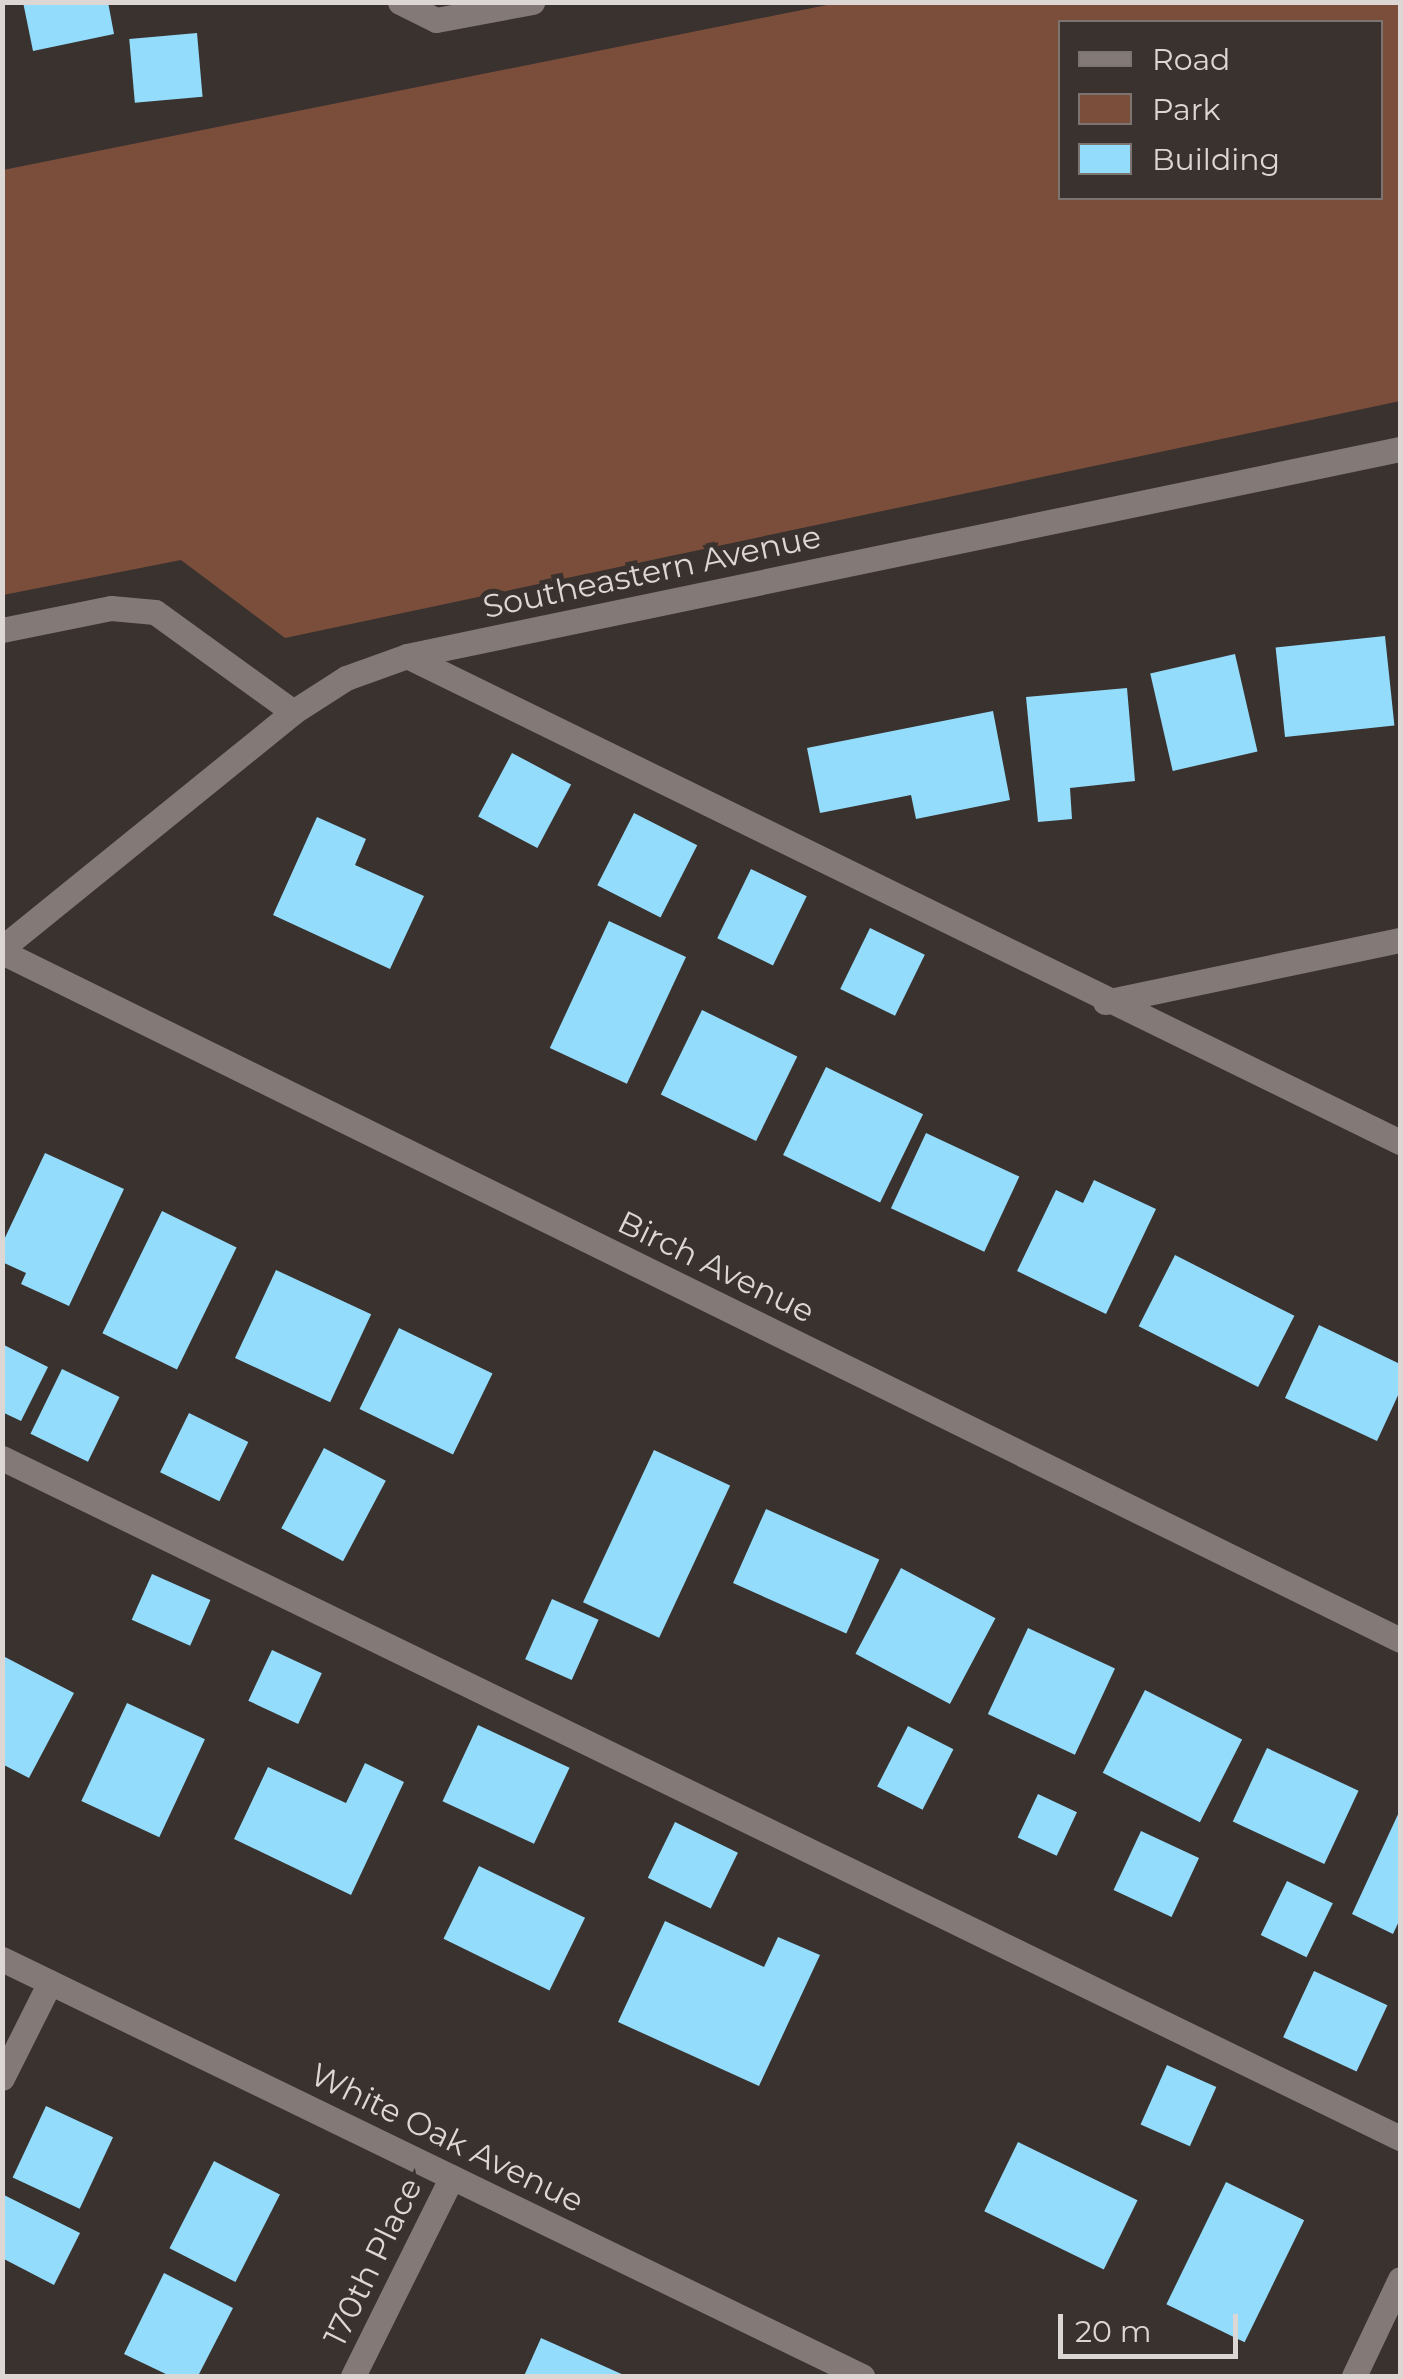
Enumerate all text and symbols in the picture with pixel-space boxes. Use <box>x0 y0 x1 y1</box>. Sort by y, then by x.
legend <box>1058 20 1383 200</box>
text: Road <box>1152 41 1230 78</box>
text: Park <box>1152 91 1221 128</box>
text: Building <box>1152 141 1280 178</box>
street label: Southeastern Avenue <box>480 517 824 627</box>
street label: Birch Avenue <box>612 1203 820 1331</box>
street label: White Oak Avenue <box>304 2055 590 2221</box>
street label: 170th Place <box>316 2172 430 2352</box>
scale bar <box>1063 2294 1243 2356</box>
text: 20 m <box>1075 2313 1152 2350</box>

